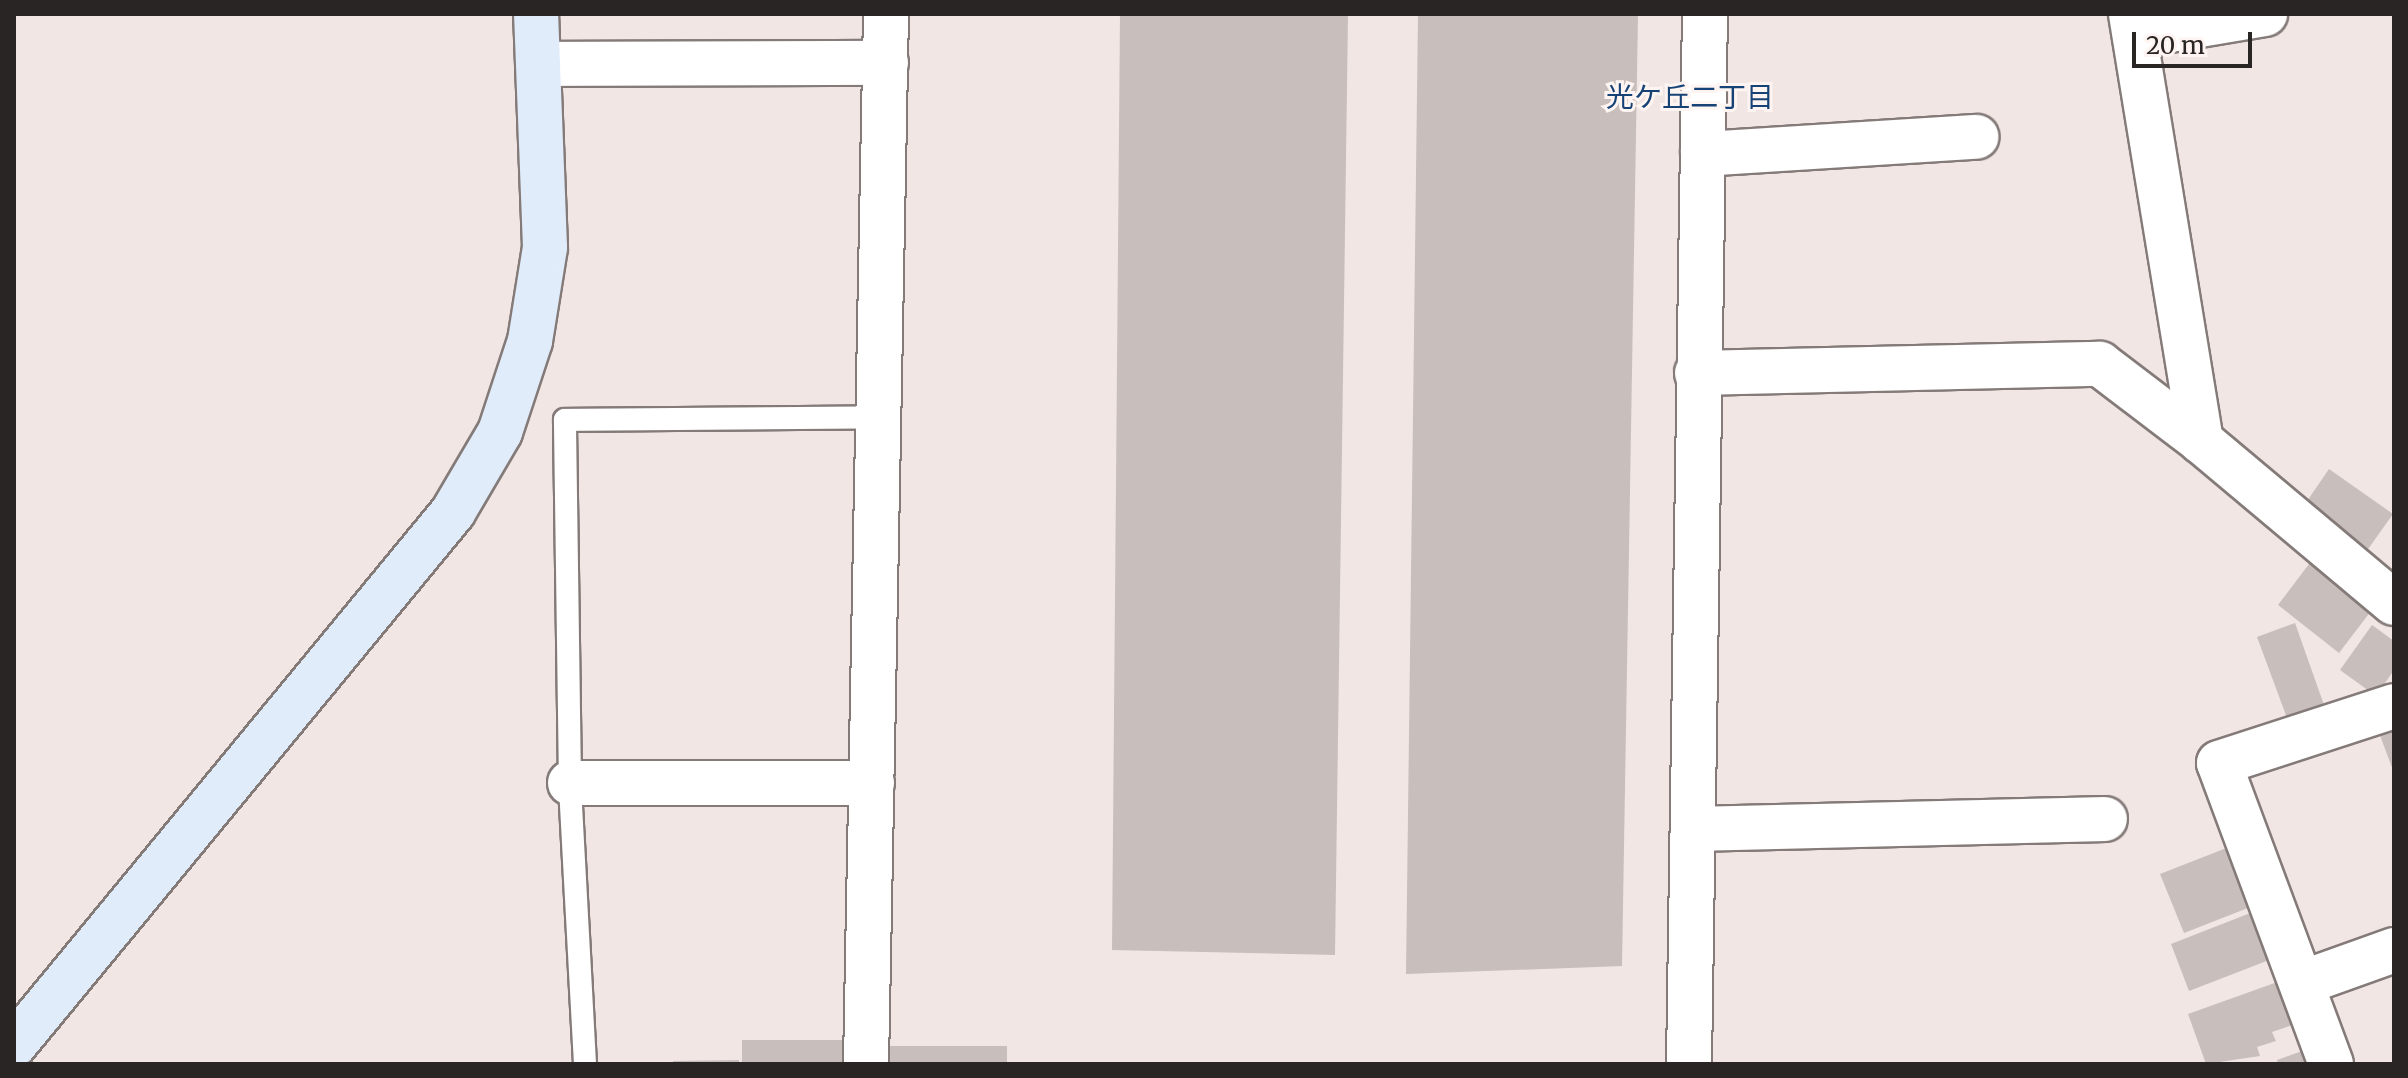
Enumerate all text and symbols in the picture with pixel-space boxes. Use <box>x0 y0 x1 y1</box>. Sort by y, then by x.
scale bar <box>2136 16 2256 66</box>
text: 20 m <box>2146 30 2205 61</box>
district label: 光ケ丘二丁目 <box>1606 80 1774 114</box>

